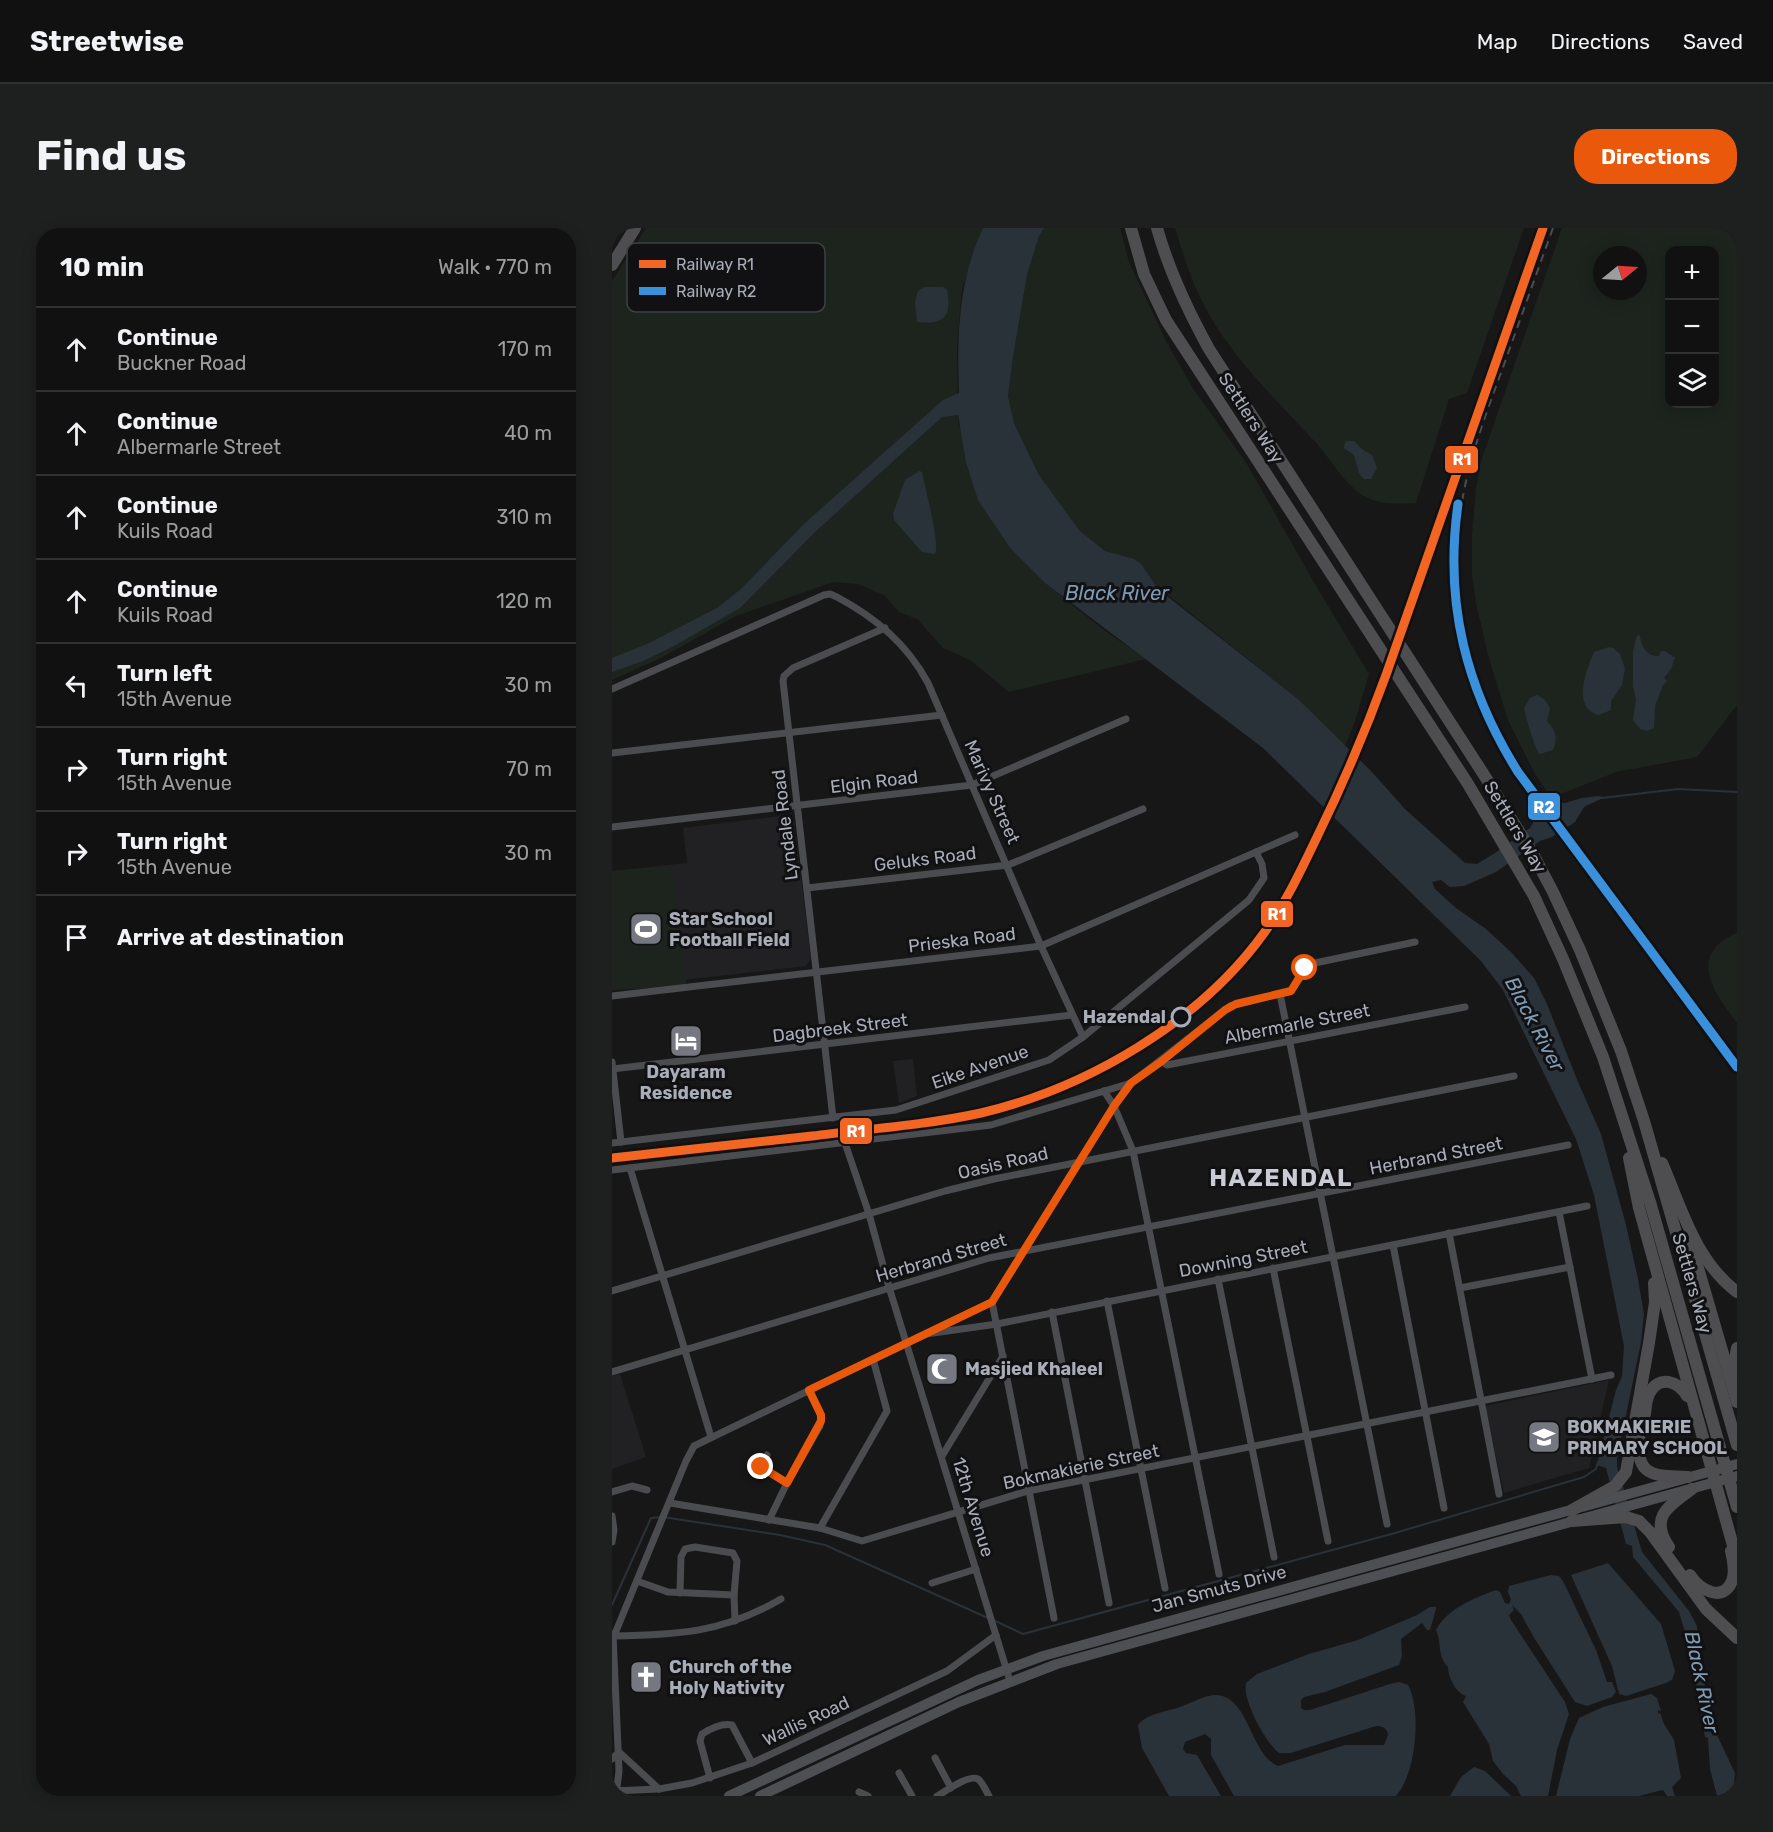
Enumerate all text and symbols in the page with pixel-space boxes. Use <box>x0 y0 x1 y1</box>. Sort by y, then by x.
text: Streetwise <box>30 25 184 58</box>
text: Map <box>1477 29 1518 54</box>
text: Directions <box>1551 29 1650 54</box>
text: Saved <box>1683 29 1743 54</box>
button: Directions <box>1574 129 1737 184</box>
text: Find us <box>36 131 187 181</box>
legend <box>627 243 825 312</box>
north arrow <box>1593 246 1647 300</box>
map controls <box>1665 246 1719 408</box>
button: + <box>1665 246 1719 300</box>
text: 10 min <box>60 252 144 283</box>
text: Walk · 770 m <box>438 255 552 279</box>
text: Railway R1 <box>676 255 754 274</box>
text: Railway R2 <box>676 282 757 301</box>
button: − <box>1665 300 1719 354</box>
text: Continue <box>117 324 218 351</box>
icon: ahead <box>60 333 93 366</box>
text: 170 m <box>498 337 552 361</box>
text: Buckner Road <box>117 351 247 375</box>
button: layers <box>1665 354 1719 408</box>
street label: Settlers Way <box>1214 369 1288 467</box>
text: Continue <box>117 408 218 435</box>
icon: ahead <box>60 417 93 450</box>
text: 40 m <box>504 421 552 445</box>
text: Albermarle Street <box>117 435 281 459</box>
line badge: R1 <box>1444 445 1479 474</box>
text: R1 <box>1452 450 1472 469</box>
text: Continue <box>117 492 218 519</box>
icon: ahead <box>60 501 93 534</box>
text: 310 m <box>496 505 552 529</box>
text: Kuils Road <box>117 519 213 543</box>
text: Continue <box>117 576 218 603</box>
water label: Black River <box>1065 581 1170 605</box>
icon: ahead <box>60 585 93 618</box>
text: 120 m <box>496 589 552 613</box>
text: Kuils Road <box>117 603 213 627</box>
text: Turn left <box>117 660 212 687</box>
icon: left <box>60 669 93 702</box>
text: 30 m <box>505 673 552 697</box>
text: 15th Avenue <box>117 687 232 711</box>
street label: Marivy Street <box>959 737 1025 847</box>
text: Turn right <box>117 744 227 771</box>
icon: right <box>60 753 93 786</box>
text: 70 m <box>506 757 552 781</box>
street label: Elgin Road <box>829 766 919 798</box>
street label: Lyndale Road <box>767 768 803 882</box>
text: 15th Avenue <box>117 771 232 795</box>
street label: Settlers Way <box>1479 777 1551 877</box>
line badge: R2 <box>1527 792 1561 821</box>
text: R2 <box>1533 798 1555 817</box>
text: Turn right <box>117 828 227 855</box>
icon: right <box>60 837 93 870</box>
text: 30 m <box>505 841 552 865</box>
street label: Geluks Road <box>873 842 977 876</box>
text: 15th Avenue <box>117 855 232 879</box>
line badge: R1 <box>1260 900 1294 928</box>
text: R1 <box>1267 905 1287 924</box>
place label: Star School Football Field <box>669 908 790 951</box>
sports icon: Star School Football Field <box>628 911 664 947</box>
icon: arrive <box>60 921 93 954</box>
street label: Prieska Road <box>907 922 1017 958</box>
text: Arrive at destination <box>117 924 344 951</box>
route start <box>1291 954 1317 980</box>
water label: Black River <box>1500 973 1571 1077</box>
street label: Albermarle Street <box>1222 999 1372 1049</box>
place label: Hazendal <box>1083 1006 1166 1028</box>
marker: Hazendal <box>1171 1007 1191 1027</box>
street label: Dagbreek Street <box>771 1009 909 1047</box>
hotel icon: Dayaram Residence <box>668 1023 704 1059</box>
street label: Eike Avenue <box>929 1040 1031 1094</box>
place label: Dayaram Residence <box>639 1061 733 1104</box>
line badge: R1 <box>839 1117 873 1145</box>
text: R1 <box>846 1122 866 1141</box>
street label: Herbrand Street <box>1368 1132 1504 1180</box>
street label: Oasis Road <box>956 1142 1050 1184</box>
district label: HAZENDAL <box>1209 1164 1353 1192</box>
street label: Herbrand Street <box>873 1229 1009 1287</box>
street label: Settlers Way <box>1667 1230 1717 1336</box>
street label: Downing Street <box>1177 1236 1309 1282</box>
mosque icon: Masjied Khaleel <box>924 1351 960 1387</box>
place label: Masjied Khaleel <box>965 1358 1103 1380</box>
place label: BOKMAKIERIE PRIMARY SCHOOL <box>1567 1416 1727 1459</box>
school or university icon: BOKMAKIERIE PRIMARY SCHOOL <box>1526 1419 1562 1455</box>
street label: Bokmakierie Street <box>1001 1440 1161 1494</box>
route end <box>747 1453 773 1479</box>
street label: 12th Avenue <box>947 1454 999 1560</box>
street label: Jan Smuts Drive <box>1149 1560 1289 1618</box>
water label: Black River <box>1679 1629 1725 1736</box>
place label: Church of the Holy Nativity <box>669 1656 792 1699</box>
church icon: Church of the Holy Nativity <box>628 1659 664 1695</box>
street label: Wallis Road <box>759 1691 853 1751</box>

